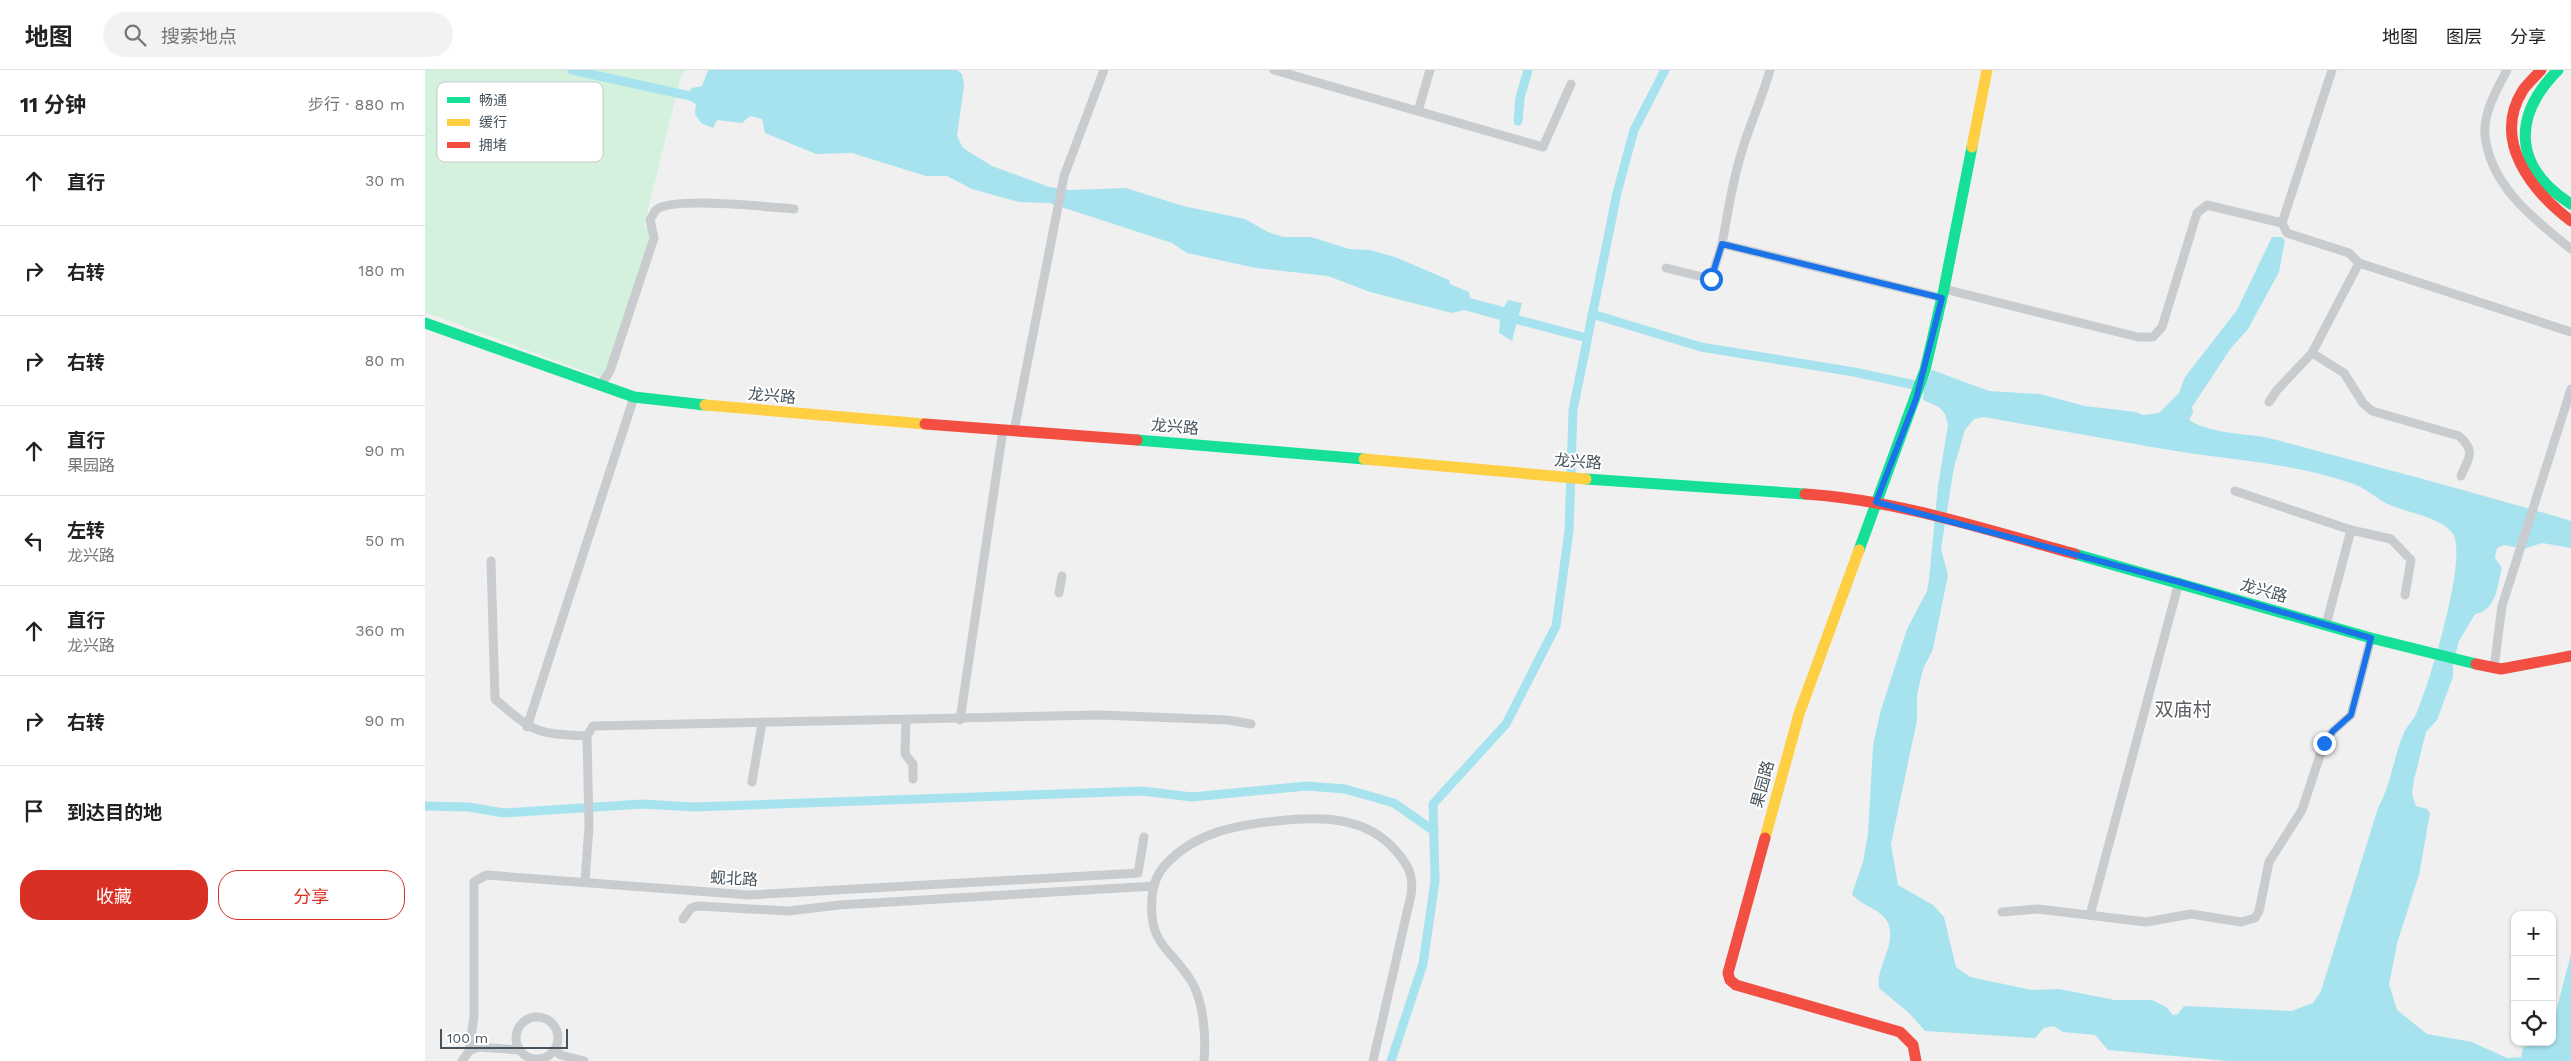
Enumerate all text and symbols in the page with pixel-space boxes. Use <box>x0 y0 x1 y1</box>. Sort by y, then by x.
search box <box>103 12 453 57</box>
icon: search <box>121 21 149 49</box>
text: 地图 <box>25 23 73 51</box>
text: 搜索地点 <box>161 25 237 48</box>
text: 地图 <box>2382 26 2418 47</box>
text: 图层 <box>2446 26 2482 47</box>
text: 分享 <box>2510 26 2546 47</box>
legend <box>437 82 603 162</box>
text: 11 分钟 <box>20 92 86 117</box>
text: 畅通 <box>479 92 507 108</box>
text: 步行 · 880 m <box>308 95 405 114</box>
text: 缓行 <box>479 114 507 130</box>
text: 拥堵 <box>479 137 507 153</box>
icon: ahead <box>20 167 48 195</box>
text: 直行 <box>67 171 105 194</box>
text: 30 m <box>365 171 405 190</box>
icon: right <box>20 257 48 285</box>
text: 右转 <box>67 261 105 284</box>
text: 180 m <box>358 261 405 280</box>
route start <box>1700 268 1723 291</box>
icon: right <box>20 347 48 375</box>
text: 右转 <box>67 351 105 374</box>
text: 80 m <box>364 351 405 370</box>
street label: 龙兴路 <box>747 384 797 407</box>
street label: 龙兴路 <box>1150 415 1200 438</box>
text: 直行 <box>67 429 105 452</box>
icon: ahead <box>20 437 48 465</box>
text: 90 m <box>364 441 405 460</box>
street label: 龙兴路 <box>1553 450 1603 473</box>
text: 果园路 <box>67 456 115 475</box>
text: 左转 <box>67 519 105 542</box>
icon: left <box>20 527 48 555</box>
text: 50 m <box>365 531 405 550</box>
text: 龙兴路 <box>67 546 115 565</box>
street label: 龙兴路 <box>2238 575 2290 606</box>
text: 直行 <box>67 609 105 632</box>
icon: ahead <box>20 617 48 645</box>
text: 360 m <box>355 621 405 640</box>
text: 龙兴路 <box>67 636 115 655</box>
district label: 双庙村 <box>2154 698 2212 721</box>
icon: right <box>20 707 48 735</box>
text: 右转 <box>67 711 105 734</box>
text: 90 m <box>364 711 405 730</box>
route end <box>2313 732 2336 755</box>
street label: 果园路 <box>1747 758 1778 810</box>
icon: arrive <box>20 797 48 825</box>
text: 到达目的地 <box>67 801 162 824</box>
street label: 蚬北路 <box>710 868 758 889</box>
button: 收藏 <box>20 870 208 920</box>
button: 分享 <box>218 870 405 920</box>
map controls <box>2511 911 2556 1046</box>
button: + <box>2511 911 2556 956</box>
button: − <box>2511 956 2556 1001</box>
button: locate <box>2511 1001 2556 1046</box>
scale bar <box>440 1026 567 1049</box>
text: 100 m <box>447 1030 488 1046</box>

